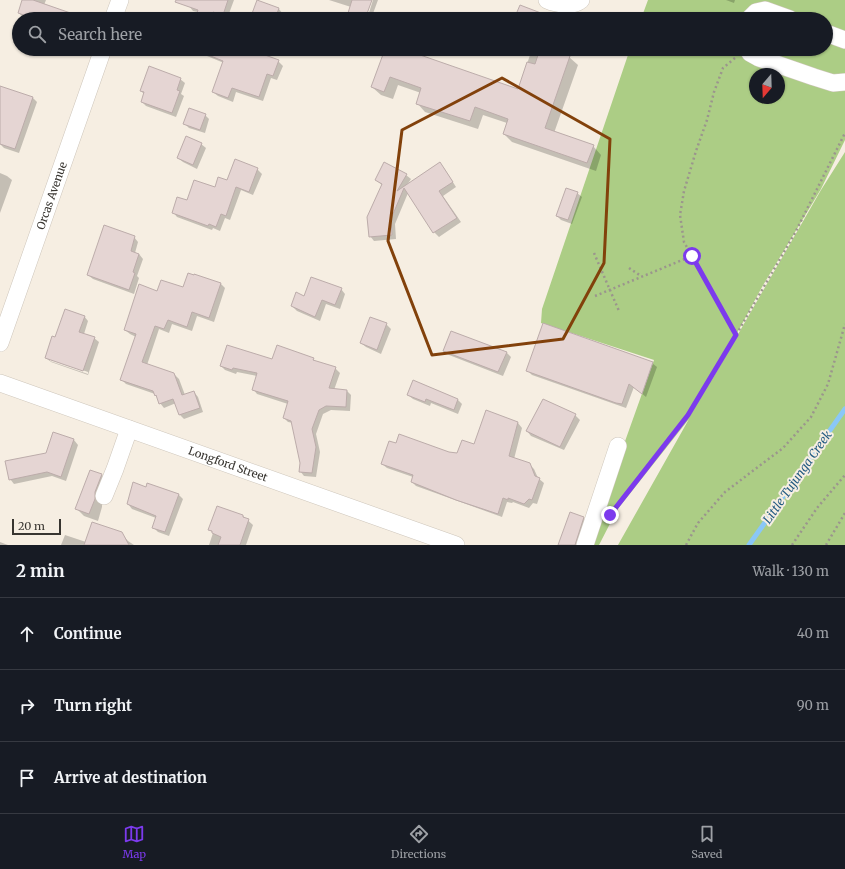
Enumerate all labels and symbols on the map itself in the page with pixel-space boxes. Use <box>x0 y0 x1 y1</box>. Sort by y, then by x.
north arrow <box>749 68 785 104</box>
street label: Orcas Avenue <box>33 160 70 231</box>
route start <box>683 247 701 265</box>
water label: Little Tujunga Creek <box>759 427 835 526</box>
street label: Longford Street <box>187 444 270 485</box>
route end <box>601 506 619 524</box>
scale bar <box>12 517 61 536</box>

